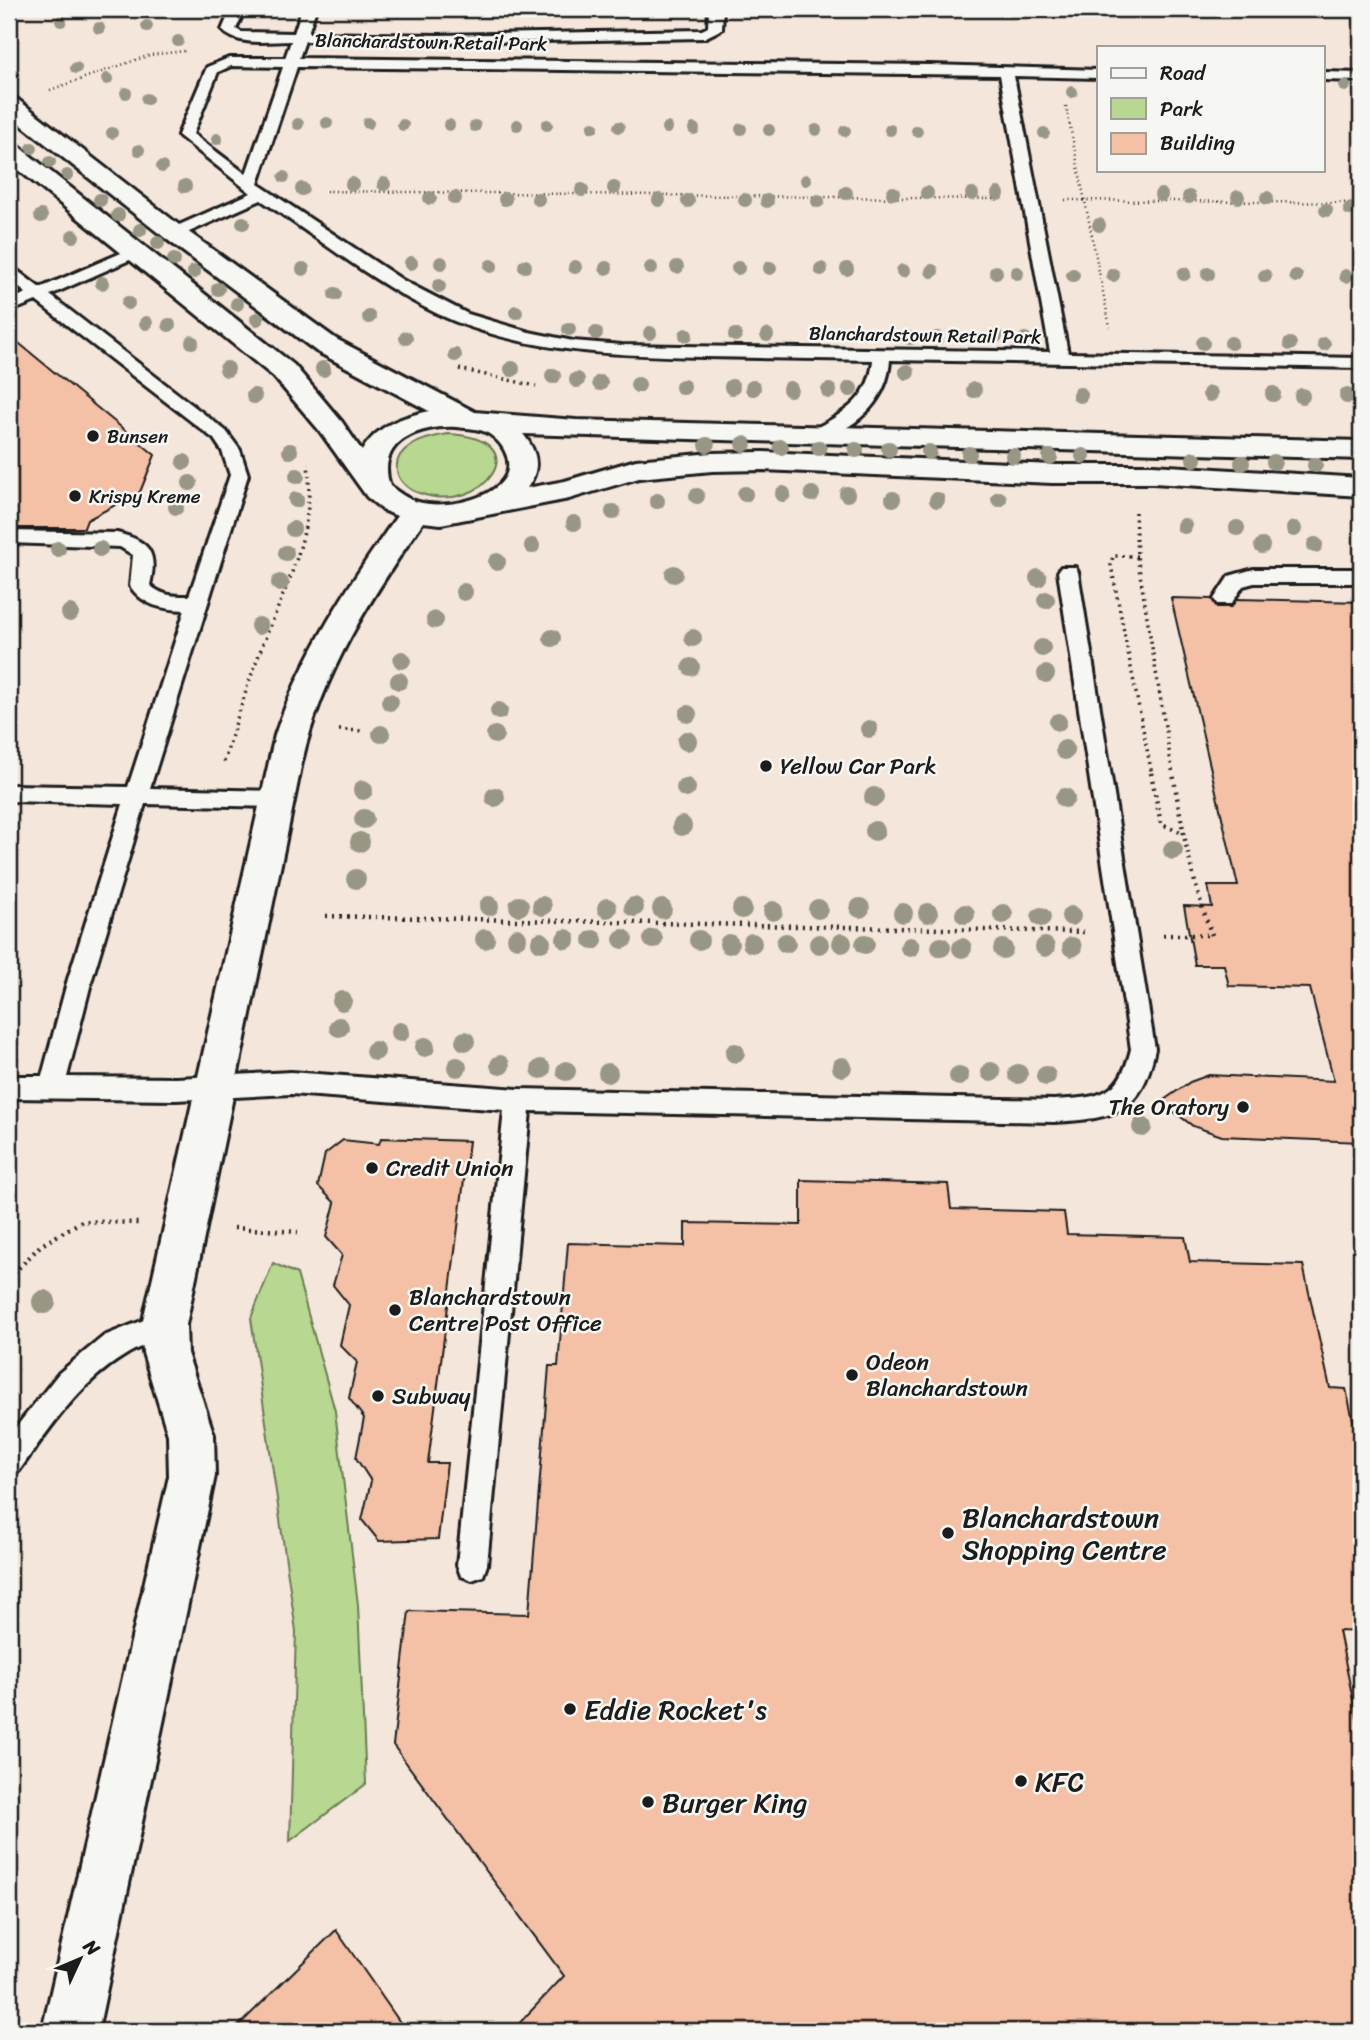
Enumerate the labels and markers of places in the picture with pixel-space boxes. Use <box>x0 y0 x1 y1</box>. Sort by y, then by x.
place label: Bunsen <box>107 420 168 453</box>
marker: Bunsen <box>85 428 101 444</box>
place label: Krispy Kreme <box>89 480 201 513</box>
marker: Krispy Kreme <box>67 488 83 504</box>
place label: Yellow Car Park <box>780 746 937 787</box>
marker: Yellow Car Park <box>758 758 774 774</box>
place label: The Oratory <box>1108 1087 1229 1128</box>
marker: The Oratory <box>1235 1099 1251 1115</box>
place label: Credit Union <box>386 1148 513 1189</box>
marker: Credit Union <box>364 1160 380 1176</box>
place label: Blanchardstown Centre Post Office <box>409 1277 602 1344</box>
marker: Blanchardstown Centre Post Office <box>387 1302 403 1318</box>
place label: Odeon Blanchardstown <box>866 1342 1028 1409</box>
marker: Odeon Blanchardstown <box>844 1367 860 1383</box>
place label: Subway <box>392 1376 471 1417</box>
marker: Subway <box>370 1388 386 1404</box>
place label: Blanchardstown Shopping Centre <box>962 1493 1167 1574</box>
marker: Blanchardstown Shopping Centre <box>940 1525 956 1541</box>
place label: Eddie Rocket's <box>584 1685 767 1734</box>
marker: Eddie Rocket's <box>562 1701 578 1717</box>
place label: KFC <box>1035 1757 1084 1806</box>
marker: KFC <box>1013 1773 1029 1789</box>
place label: Burger King <box>662 1778 807 1827</box>
marker: Burger King <box>640 1794 656 1810</box>

